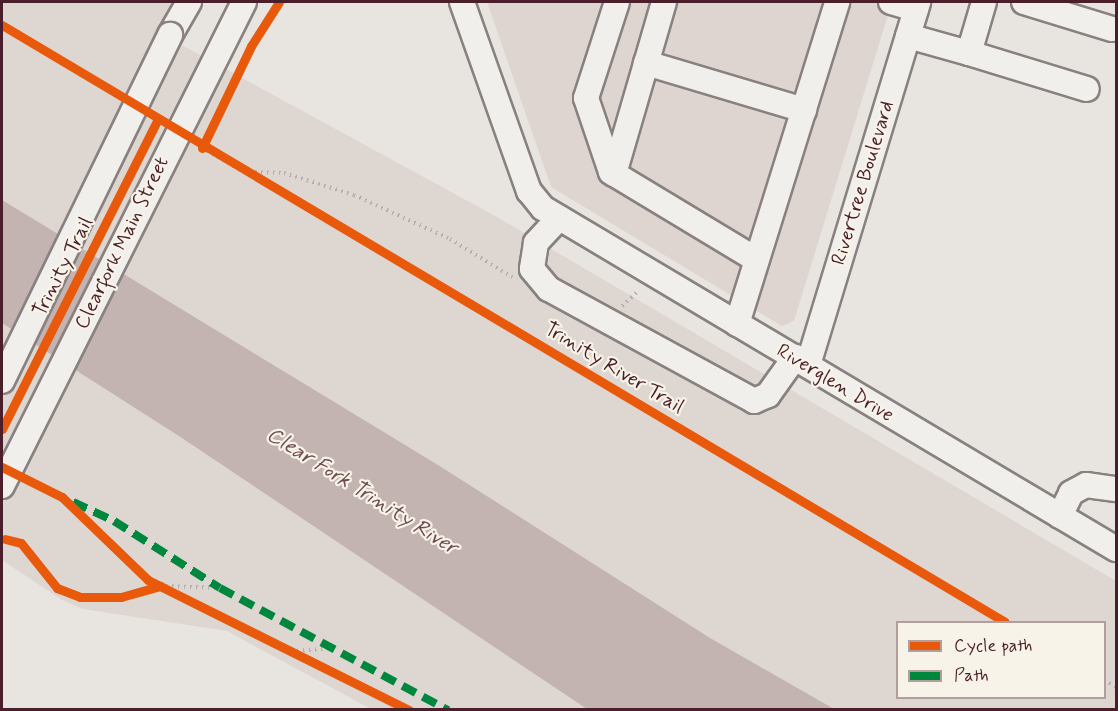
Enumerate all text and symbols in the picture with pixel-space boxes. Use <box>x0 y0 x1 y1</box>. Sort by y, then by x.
street label: Rivertree Boulevard <box>827 100 899 266</box>
street label: Clearfork Main Street <box>69 150 175 336</box>
street label: Trinity Trail <box>28 214 98 320</box>
street label: Trinity River Trail <box>541 318 687 418</box>
street label: Riverglen Drive <box>772 339 898 427</box>
water label: Clear Fork Trinity River <box>262 422 462 560</box>
legend <box>896 621 1106 699</box>
text: Cycle path <box>954 634 1032 658</box>
text: Path <box>954 664 989 688</box>

